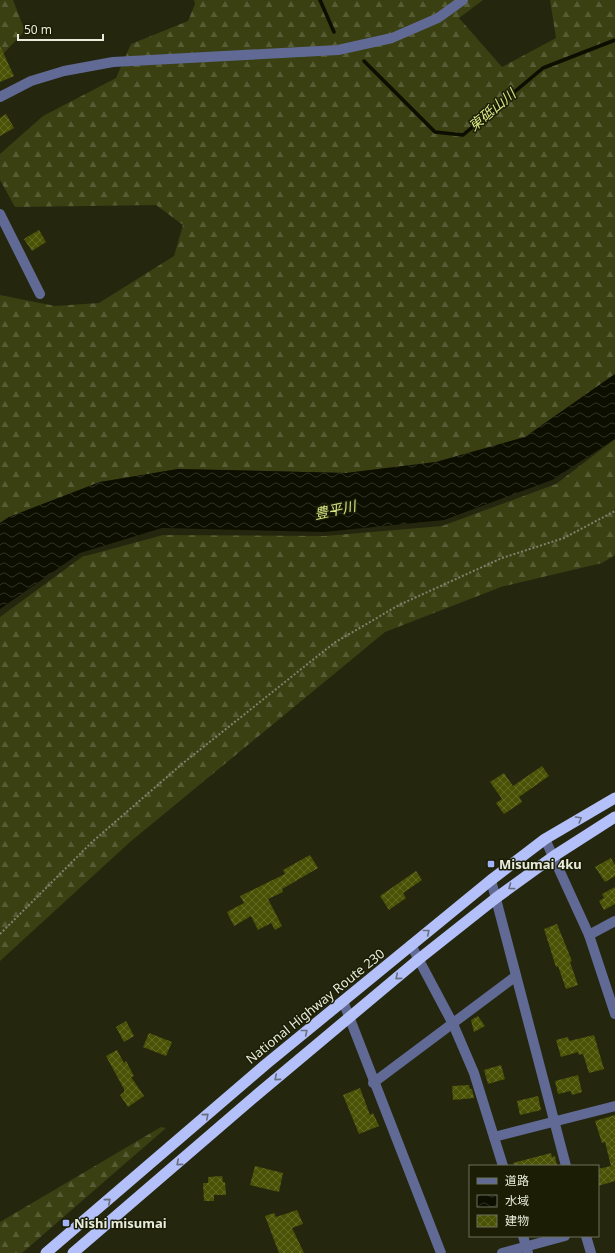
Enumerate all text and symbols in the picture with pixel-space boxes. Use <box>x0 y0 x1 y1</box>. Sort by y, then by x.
scale bar <box>18 16 103 42</box>
text: 50 m <box>24 21 52 38</box>
water label: 東砥山川 <box>464 83 521 135</box>
water label: 豊平川 <box>312 495 359 523</box>
one-way arrow <box>575 817 582 824</box>
place label: Misumai 4ku <box>499 855 582 873</box>
marker: Misumai 4ku <box>486 859 496 869</box>
one-way arrow <box>508 882 515 890</box>
one-way arrow <box>423 929 430 936</box>
street label: National Highway Route 230 <box>242 944 388 1068</box>
one-way arrow <box>396 972 403 979</box>
one-way arrow <box>301 1029 308 1036</box>
one-way arrow <box>274 1073 282 1080</box>
one-way arrow <box>201 1113 209 1120</box>
one-way arrow <box>176 1158 183 1165</box>
legend <box>469 1165 599 1237</box>
text: 道路 <box>505 1172 529 1189</box>
text: 水域 <box>505 1192 529 1209</box>
one-way arrow <box>103 1198 110 1205</box>
text: 建物 <box>505 1212 529 1229</box>
place label: Nishi misumai <box>74 1214 167 1232</box>
marker: Nishi misumai <box>61 1218 71 1228</box>

